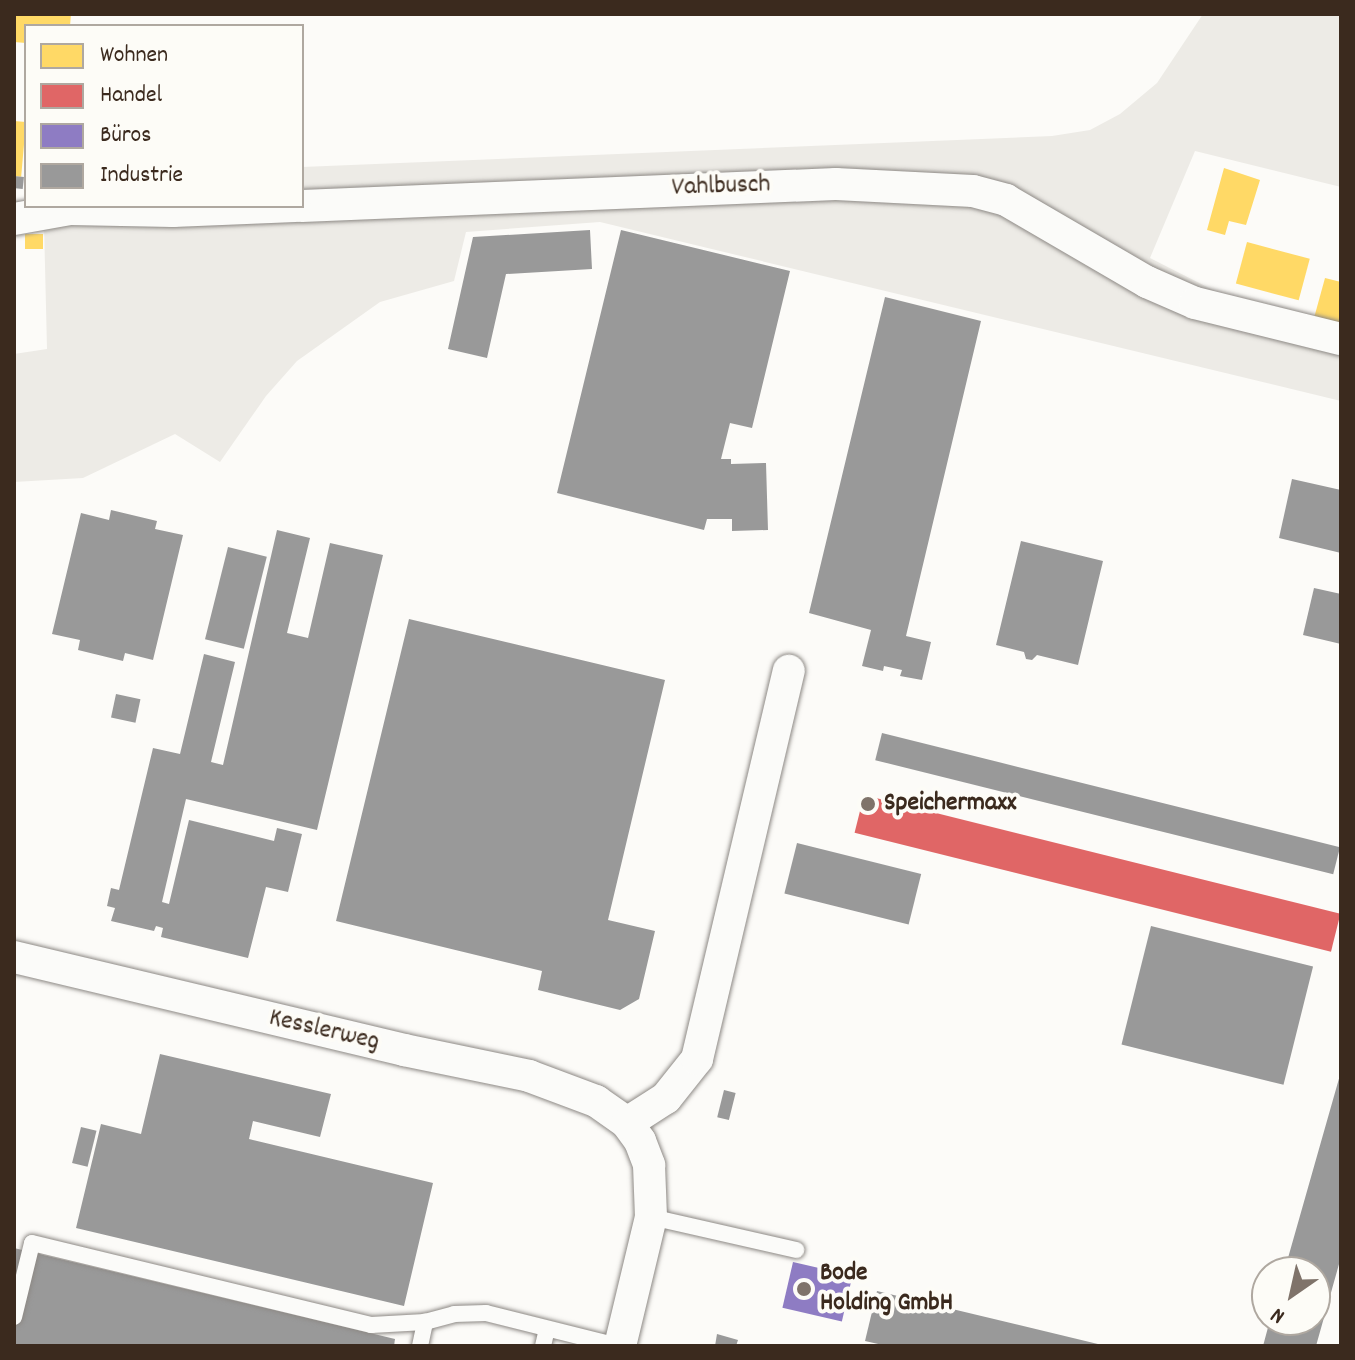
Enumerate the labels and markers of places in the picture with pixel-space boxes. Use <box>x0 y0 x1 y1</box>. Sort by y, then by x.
place label: Speichermaxx <box>884 788 1016 820</box>
marker: Speichermaxx <box>859 795 877 813</box>
place label: Bode Holding GmbH <box>820 1258 953 1320</box>
marker: Bode Holding GmbH <box>795 1280 813 1298</box>

